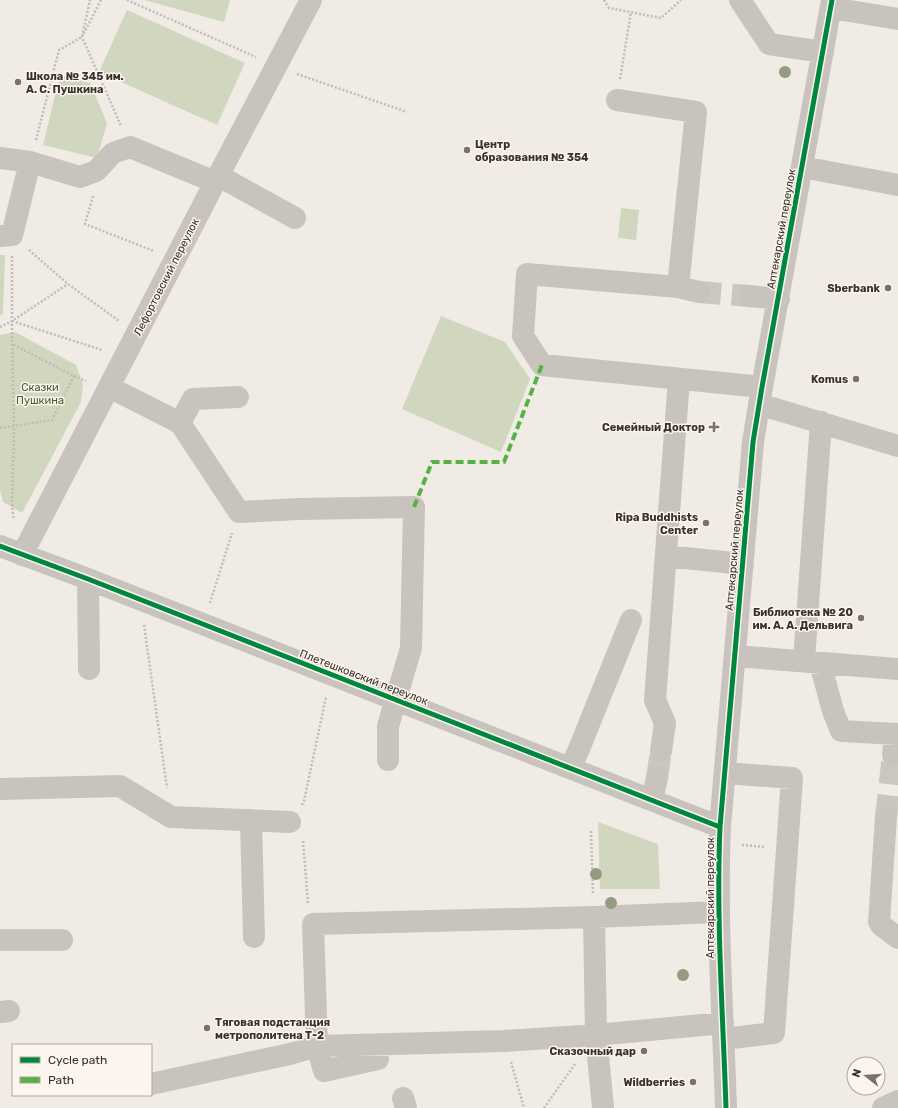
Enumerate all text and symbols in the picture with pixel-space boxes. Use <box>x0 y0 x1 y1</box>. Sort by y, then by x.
place label: Школа № 345 им. А. С. Пушкина <box>26 70 124 96</box>
marker: Школа № 345 им. А. С. Пушкина <box>13 77 23 87</box>
place label: Центр образования № 354 <box>475 138 589 164</box>
marker: Центр образования № 354 <box>462 145 472 155</box>
street label: Аптекарский переулок <box>765 168 798 290</box>
street label: Лефортовский переулок <box>131 216 202 338</box>
place label: Sberbank <box>827 282 881 295</box>
marker: Sberbank <box>883 283 893 293</box>
place label: Komus <box>811 373 848 386</box>
marker: Komus <box>851 374 861 384</box>
park label: Сказки Пушкина <box>16 381 64 407</box>
place label: Семейный Доктор <box>602 421 705 434</box>
marker: Семейный Доктор <box>708 421 720 433</box>
street label: Аптекарский переулок <box>723 489 746 611</box>
place label: Ripa Buddhists Center <box>615 511 698 537</box>
marker: Ripa Buddhists Center <box>701 518 711 528</box>
place label: Библиотека № 20 им. А. А. Дельвига <box>753 606 853 632</box>
marker: Библиотека № 20 им. А. А. Дельвига <box>856 613 866 623</box>
street label: Плетешковский переулок <box>298 647 430 708</box>
street label: Аптекарский переулок <box>704 837 717 959</box>
place label: Тяговая подстанция метрополитена Т-2 <box>215 1016 330 1042</box>
marker: Тяговая подстанция метрополитена Т-2 <box>202 1023 212 1033</box>
legend <box>12 1044 152 1096</box>
place label: Сказочный дар <box>550 1045 636 1058</box>
marker: Сказочный дар <box>639 1046 649 1056</box>
text: Cycle path <box>48 1053 107 1067</box>
north arrow <box>846 1056 886 1096</box>
text: N <box>850 1067 864 1079</box>
text: Path <box>48 1073 74 1087</box>
place label: Wildberries <box>623 1076 685 1089</box>
marker: Wildberries <box>688 1077 698 1087</box>

